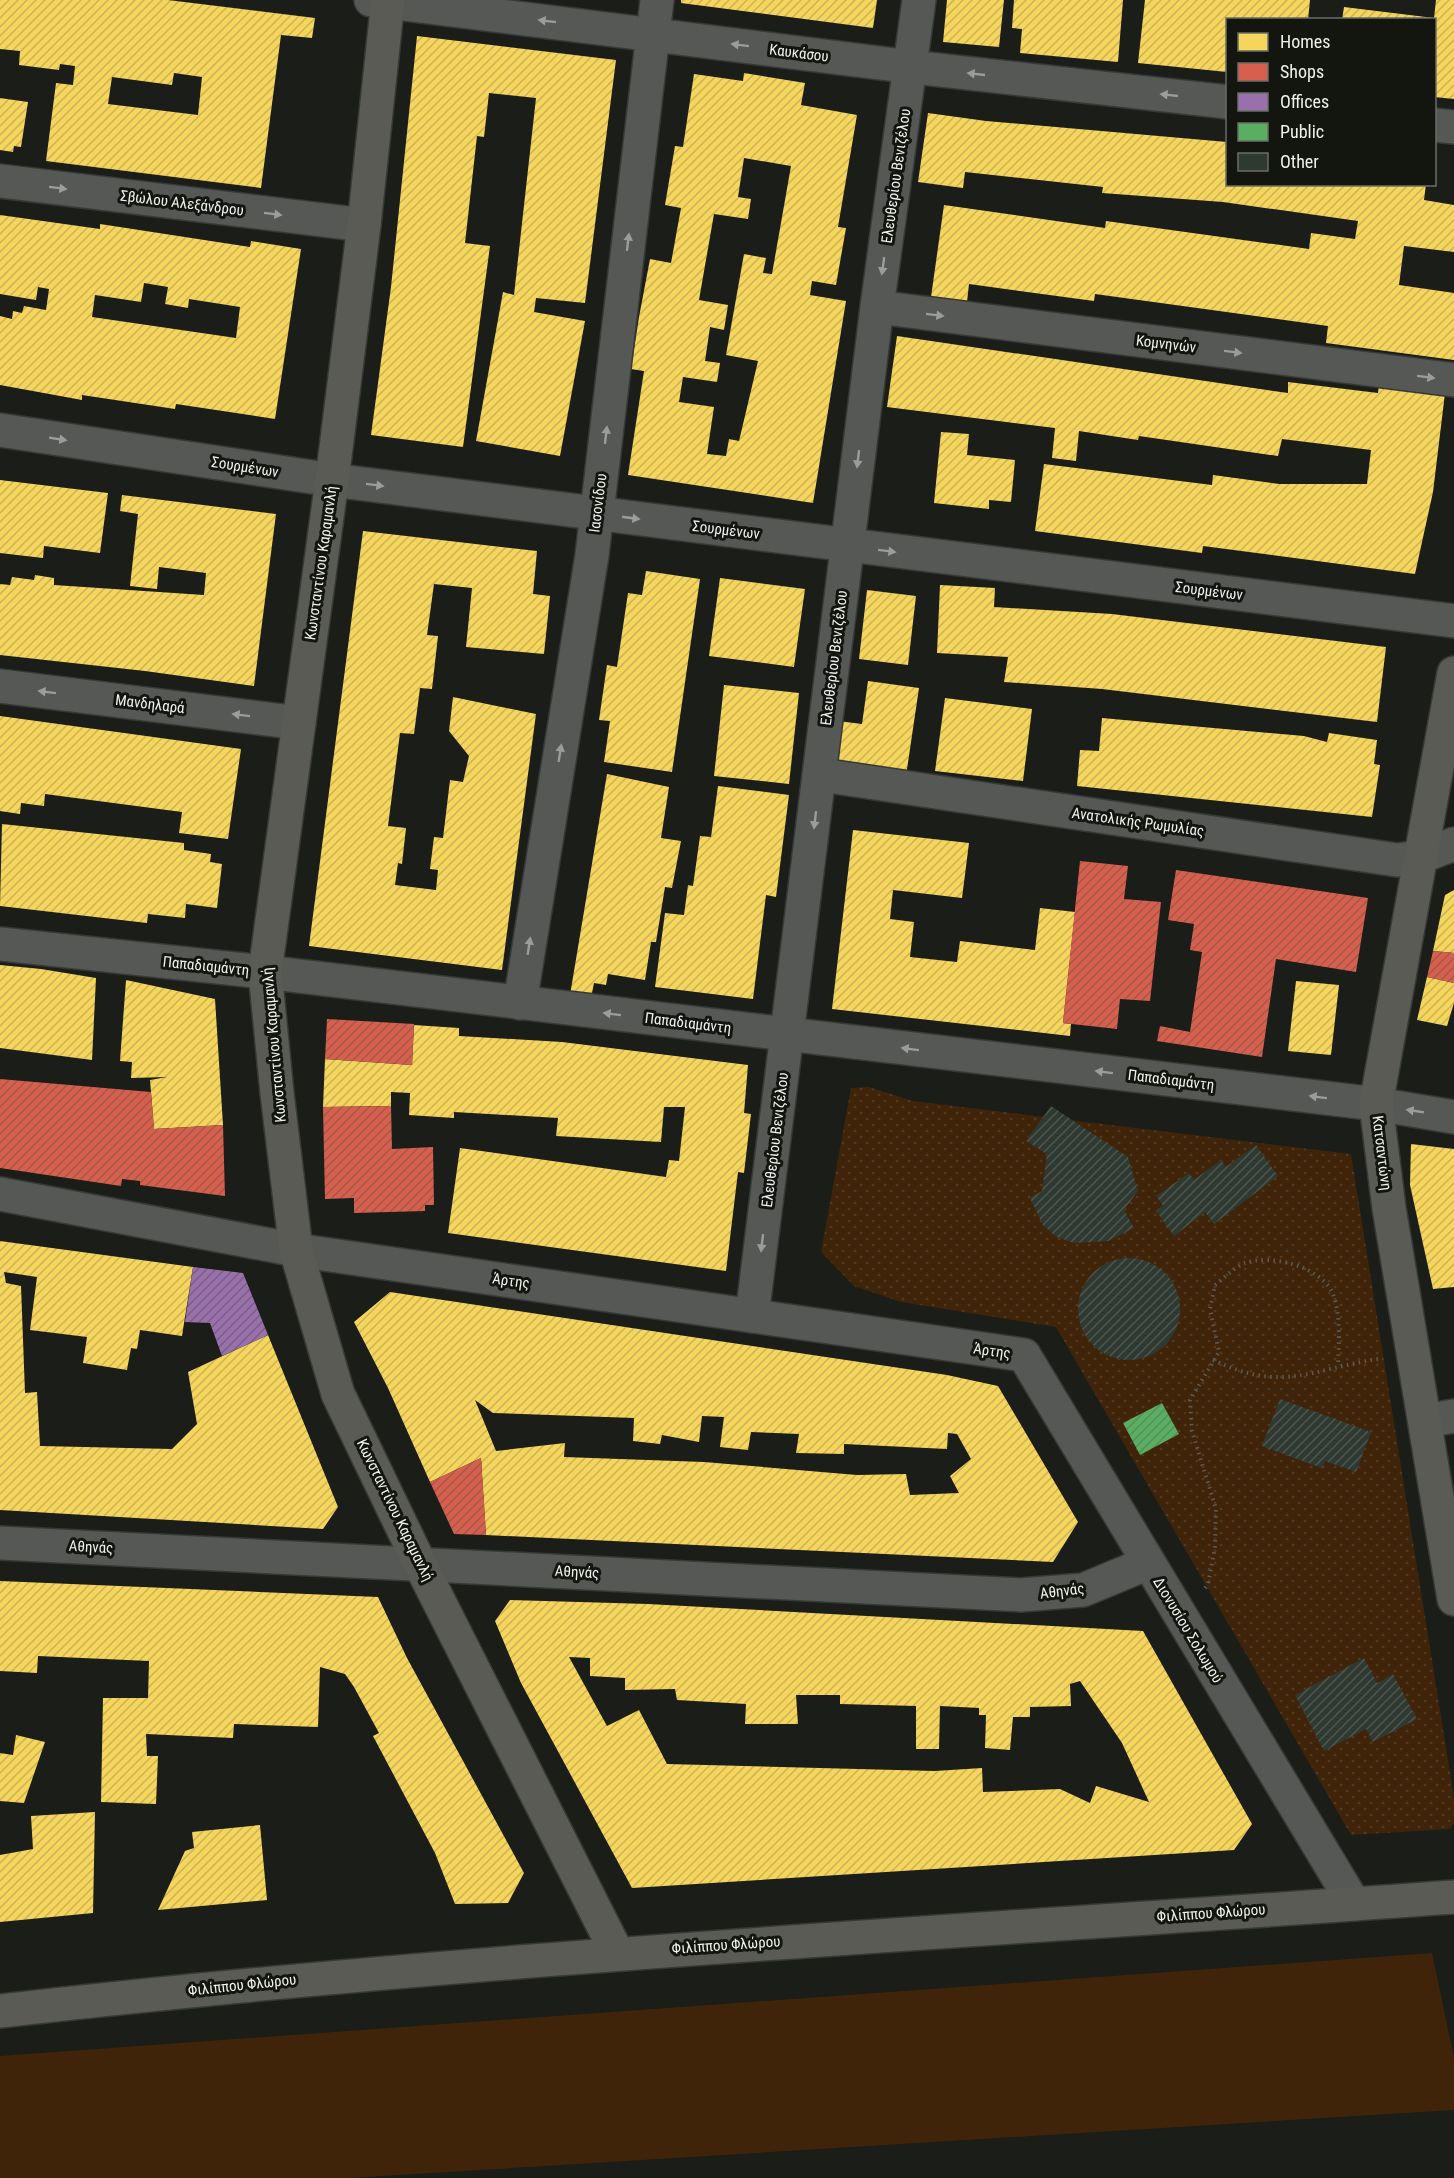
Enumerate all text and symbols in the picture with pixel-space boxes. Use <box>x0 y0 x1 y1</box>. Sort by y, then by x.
one-way arrow <box>537 17 556 26</box>
legend <box>1226 18 1436 186</box>
text: Homes <box>1280 31 1330 52</box>
street label: Καυκάσου <box>768 40 830 66</box>
one-way arrow <box>731 41 750 50</box>
text: Shops <box>1280 61 1324 82</box>
one-way arrow <box>966 69 985 79</box>
one-way arrow <box>1160 90 1179 100</box>
text: Offices <box>1280 91 1329 112</box>
street label: Ελευθερίου Βενιζέλου <box>878 107 914 245</box>
text: Public <box>1280 121 1324 142</box>
text: Other <box>1280 151 1319 172</box>
one-way arrow <box>49 183 68 193</box>
street label: Σβώλου Αλεξάνδρου <box>119 186 245 220</box>
one-way arrow <box>263 209 282 218</box>
one-way arrow <box>624 232 633 251</box>
one-way arrow <box>879 257 888 276</box>
one-way arrow <box>926 310 945 319</box>
street label: Κομνηνών <box>1135 331 1198 357</box>
one-way arrow <box>1224 347 1243 357</box>
one-way arrow <box>1417 372 1436 381</box>
one-way arrow <box>601 426 611 445</box>
one-way arrow <box>48 434 67 443</box>
one-way arrow <box>854 450 863 469</box>
street label: Σουρμένων <box>210 453 280 481</box>
street label: Ιασoνίδου <box>585 472 611 534</box>
one-way arrow <box>366 480 385 490</box>
street label: Κωνσταντίνου Καραμανλή <box>301 485 341 641</box>
one-way arrow <box>622 513 641 522</box>
street label: Σουρμένων <box>691 517 761 543</box>
one-way arrow <box>878 546 897 556</box>
street label: Σουρμένων <box>1174 578 1244 604</box>
street label: Ελευθερίου Βενιζέλου <box>817 589 851 727</box>
one-way arrow <box>38 687 57 696</box>
street label: Μανδηλαρά <box>114 691 186 717</box>
one-way arrow <box>231 711 250 720</box>
one-way arrow <box>556 743 565 762</box>
street label: Ανατολικής Ρωμυλίας <box>1071 804 1205 840</box>
one-way arrow <box>810 810 820 829</box>
one-way arrow <box>525 936 534 955</box>
street label: Παπαδιαμάντη <box>162 952 250 980</box>
street label: Κωνσταντίνου Καραμανλή <box>258 967 290 1123</box>
one-way arrow <box>602 1009 621 1019</box>
street label: Παπαδιαμάντη <box>644 1009 732 1037</box>
one-way arrow <box>900 1045 919 1054</box>
street label: Παπαδιαμάντη <box>1127 1066 1215 1094</box>
one-way arrow <box>1094 1067 1113 1077</box>
street label: Ελευθερίου Βενιζέλου <box>758 1071 792 1209</box>
one-way arrow <box>1309 1093 1328 1102</box>
one-way arrow <box>1405 1107 1424 1116</box>
street label: Κατσαντώνη <box>1368 1115 1396 1191</box>
one-way arrow <box>757 1233 766 1252</box>
street label: Άρτης <box>491 1269 531 1293</box>
street label: Άρτης <box>972 1339 1012 1363</box>
street label: Κωνσταντίνου Καραμανλή <box>353 1436 437 1584</box>
street label: Αθηνάς <box>68 1537 114 1557</box>
street label: Αθηνάς <box>554 1562 600 1582</box>
street label: Διονυσίου Σολωμού <box>1149 1574 1227 1686</box>
street label: Αθηνάς <box>1039 1579 1085 1603</box>
street label: Φιλίππου Φλώρου <box>1156 1900 1266 1926</box>
street label: Φιλίππου Φλώρου <box>671 1932 781 1958</box>
street label: Φιλίππου Φλώρου <box>187 1970 297 2000</box>

